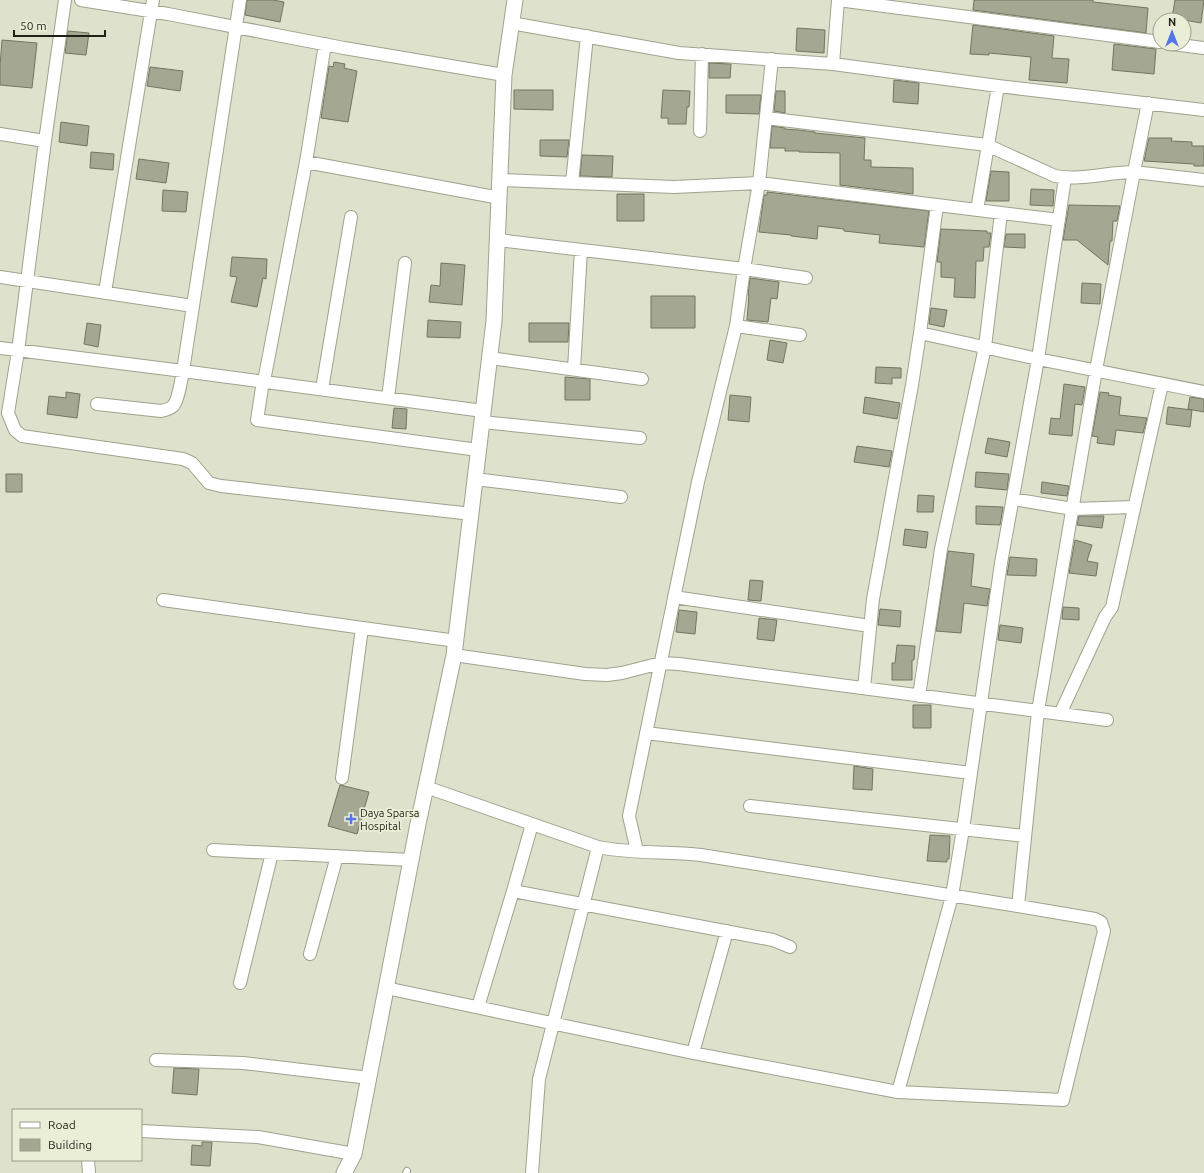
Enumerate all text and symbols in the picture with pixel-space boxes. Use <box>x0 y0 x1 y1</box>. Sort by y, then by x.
scale bar <box>14 12 105 38</box>
north arrow <box>1152 12 1192 52</box>
text: N <box>1168 16 1176 28</box>
text: 50 m <box>20 19 47 32</box>
place label: Daya Sparsa Hospital <box>360 807 419 832</box>
marker: Daya Sparsa Hospital <box>345 813 357 825</box>
legend <box>12 1109 142 1161</box>
text: Road <box>48 1118 76 1131</box>
text: Building <box>48 1138 92 1151</box>

